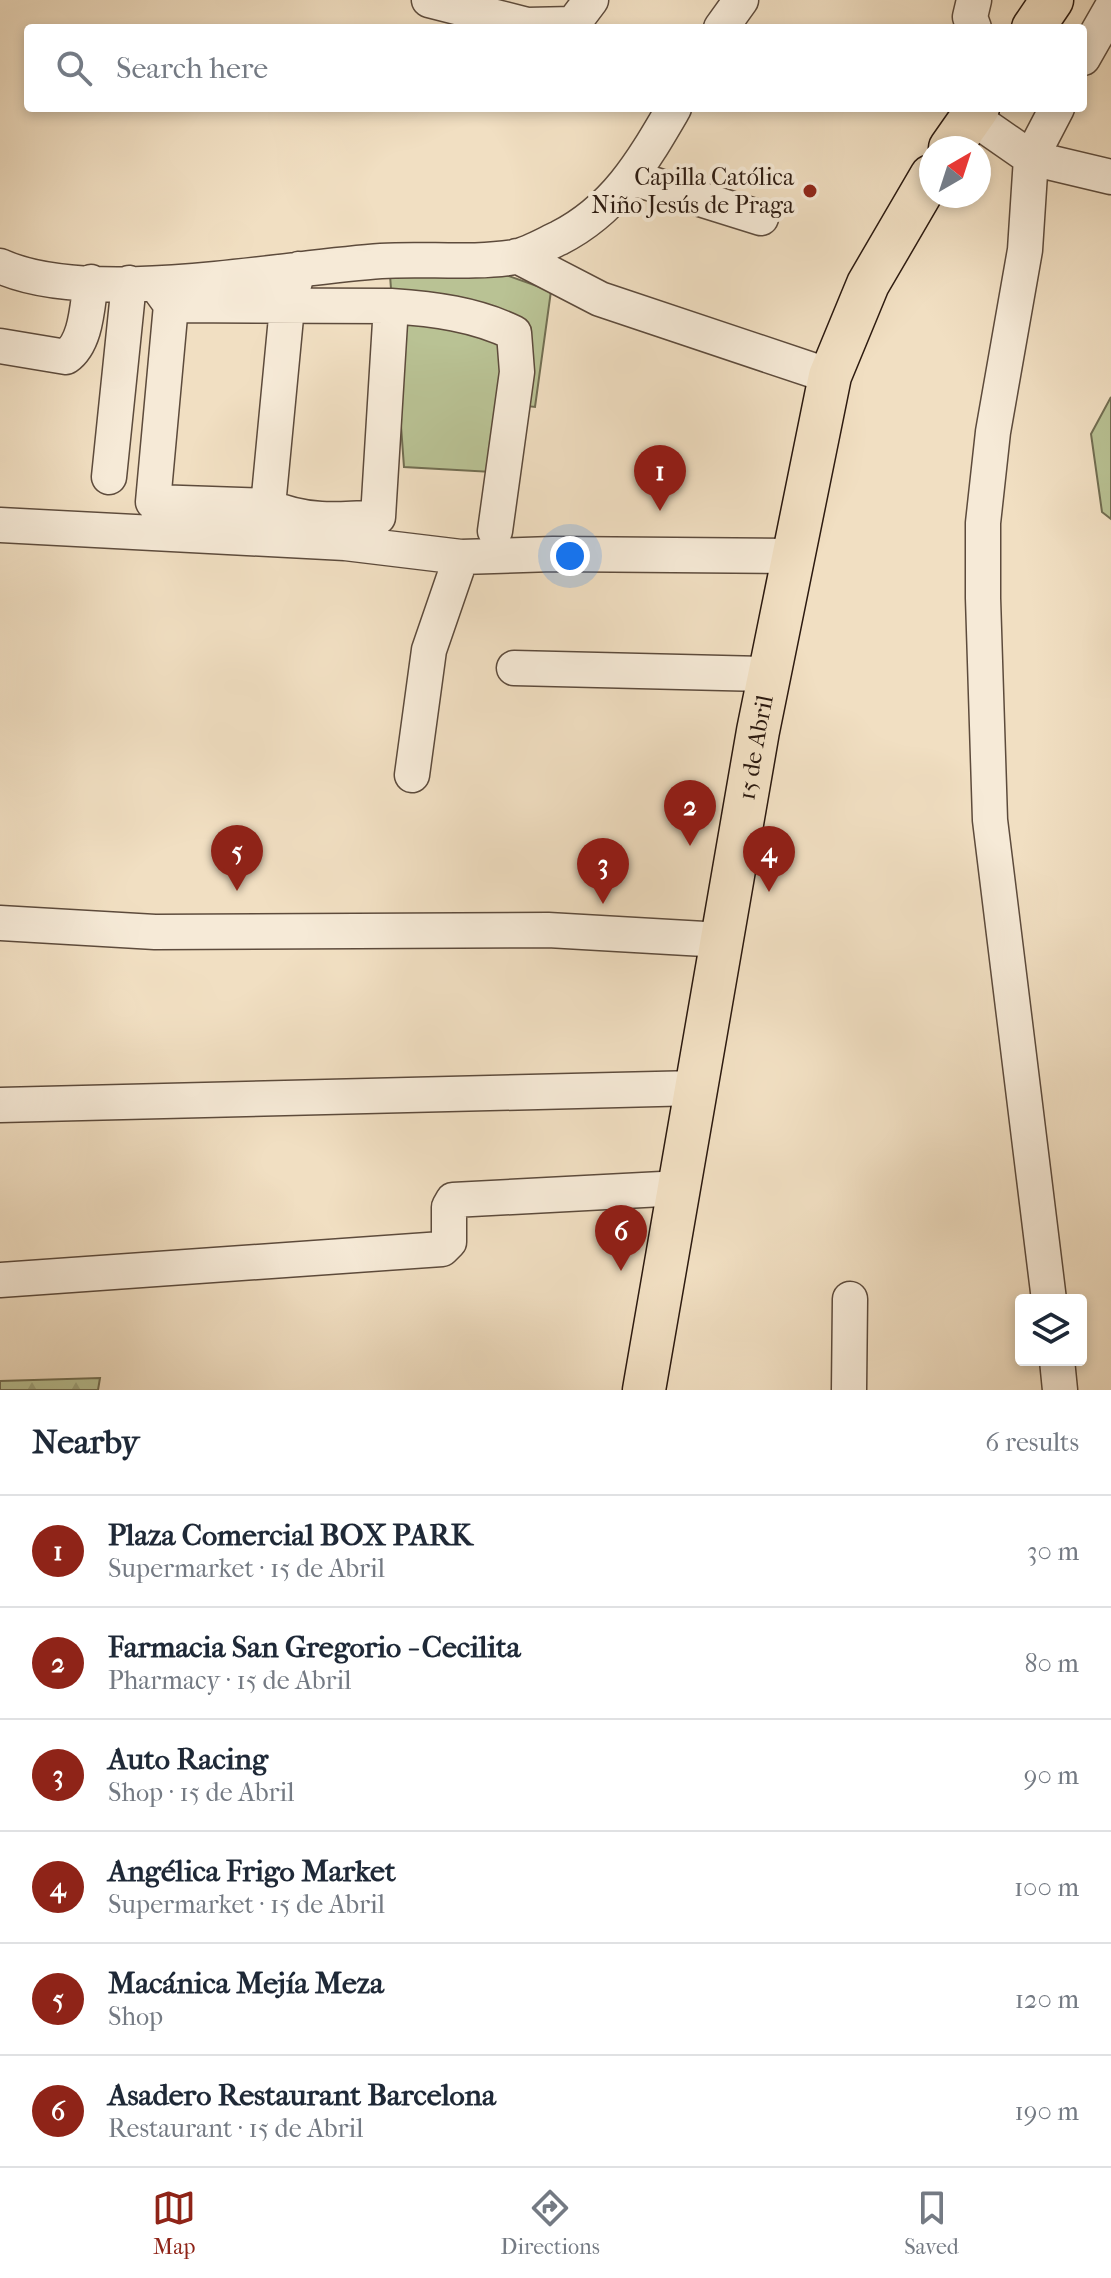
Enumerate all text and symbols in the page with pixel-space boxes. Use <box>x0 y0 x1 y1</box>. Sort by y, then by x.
search box <box>24 24 1087 112</box>
icon: search <box>52 46 96 90</box>
text: Search here <box>116 51 268 86</box>
north arrow <box>919 136 991 208</box>
place label: Capilla Católica Niño Jesús de Praga <box>591 163 795 219</box>
marker: Capilla Católica Niño Jesús de Praga <box>801 182 819 200</box>
pin: 1 <box>634 445 686 511</box>
your location <box>550 536 590 576</box>
street label: 15 de Abril <box>732 692 779 802</box>
pin: 2 <box>664 780 716 846</box>
pin: 5 <box>211 825 263 891</box>
pin: 4 <box>743 826 795 892</box>
pin: 3 <box>577 838 629 904</box>
pin: 6 <box>595 1205 647 1271</box>
map controls <box>1015 1294 1087 1366</box>
button: layers <box>1015 1294 1087 1366</box>
text: Nearby <box>32 1422 139 1462</box>
text: 6 results <box>985 1427 1079 1458</box>
text: Plaza Comercial BOX PARK <box>108 1518 472 1553</box>
text: 1 <box>53 1536 63 1567</box>
text: 30 m <box>1027 1536 1079 1567</box>
text: Supermarket · 15 de Abril <box>108 1553 385 1584</box>
text: Farmacia San Gregorio - Cecilita <box>108 1630 521 1665</box>
text: 2 <box>51 1648 65 1679</box>
text: 80 m <box>1024 1648 1079 1679</box>
text: Pharmacy · 15 de Abril <box>108 1665 351 1696</box>
text: Auto Racing <box>108 1742 268 1777</box>
text: 3 <box>53 1760 63 1791</box>
text: 90 m <box>1024 1760 1079 1791</box>
text: Shop · 15 de Abril <box>108 1777 294 1808</box>
text: Angélica Frigo Market <box>108 1854 396 1889</box>
text: 4 <box>50 1872 66 1903</box>
text: 100 m <box>1014 1872 1079 1903</box>
text: Supermarket · 15 de Abril <box>108 1889 385 1920</box>
text: Macánica Mejía Meza <box>108 1966 384 2001</box>
text: 5 <box>52 1984 64 2015</box>
text: 120 m <box>1015 1984 1079 2015</box>
text: Shop <box>108 2001 163 2032</box>
text: Asadero Restaurant Barcelona <box>108 2078 496 2113</box>
text: 6 <box>51 2096 65 2127</box>
text: 190 m <box>1015 2096 1079 2127</box>
text: Restaurant · 15 de Abril <box>108 2113 363 2144</box>
tab: Map <box>152 2186 196 2260</box>
tab: Directions <box>501 2186 600 2260</box>
tab: Saved <box>904 2186 959 2260</box>

